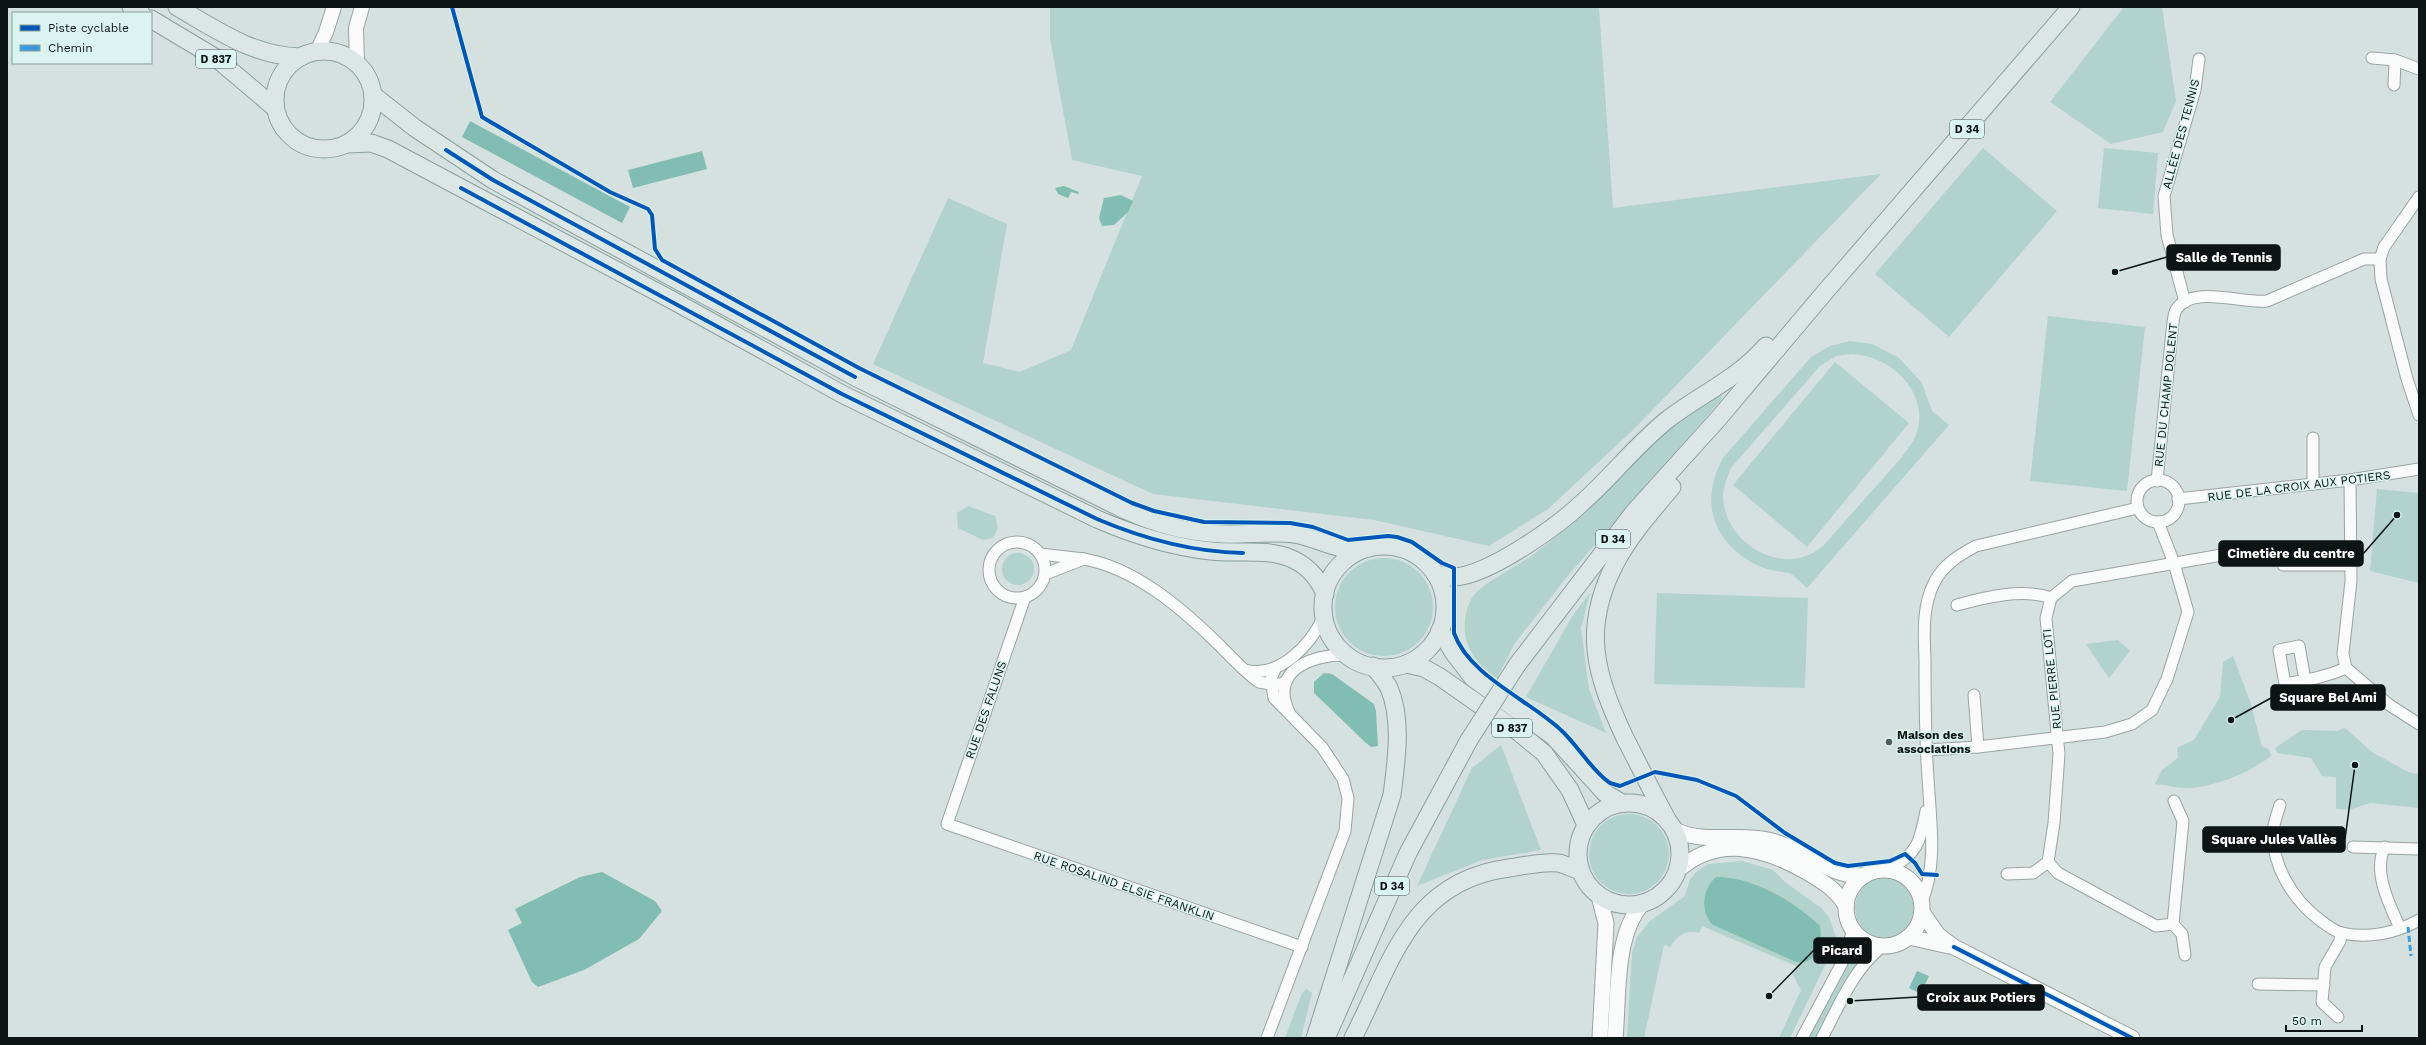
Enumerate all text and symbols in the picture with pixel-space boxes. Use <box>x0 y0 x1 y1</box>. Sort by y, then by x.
legend <box>12 12 152 64</box>
text: Piste cyclable <box>48 21 129 35</box>
text: Chemin <box>48 41 93 55</box>
road number: D 837 <box>196 50 236 68</box>
street label: ALLÉE DES TENNIS <box>2160 78 2202 190</box>
road number: D 34 <box>1950 120 1984 138</box>
callout: Salle de Tennis <box>2167 245 2280 270</box>
text: Salle de Tennis <box>2176 250 2272 265</box>
street label: RUE DU CHAMP DOLENT <box>2151 322 2181 468</box>
street label: RUE DE LA CROIX AUX POTIERS <box>2207 468 2391 504</box>
road number: D 34 <box>1596 530 1630 548</box>
callout: Cimetière du centre <box>2219 541 2363 566</box>
text: Cimetière du centre <box>2227 546 2355 561</box>
street label: RUE PIERRE LOTI <box>2040 628 2064 730</box>
street label: RUE DES FALUNS <box>963 659 1009 761</box>
callout: Square Bel Ami <box>2271 685 2385 710</box>
text: Square Bel Ami <box>2279 690 2377 705</box>
road number: D 837 <box>1492 719 1532 737</box>
place label: Maison des associations <box>1897 728 1971 756</box>
marker: Maison des associations <box>1884 737 1894 747</box>
callout: Square Jules Vallès <box>2203 827 2345 852</box>
text: Square Jules Vallès <box>2211 832 2337 847</box>
street label: RUE ROSALIND ELSIE FRANKLIN <box>1032 848 1216 924</box>
road number: D 34 <box>1375 877 1409 895</box>
callout: Picard <box>1814 938 1871 963</box>
text: Picard <box>1821 943 1863 958</box>
callout: Croix aux Potiers <box>1918 985 2044 1010</box>
text: Croix aux Potiers <box>1926 990 2036 1005</box>
scale bar <box>2286 1007 2362 1033</box>
text: 50 m <box>2292 1014 2322 1028</box>

